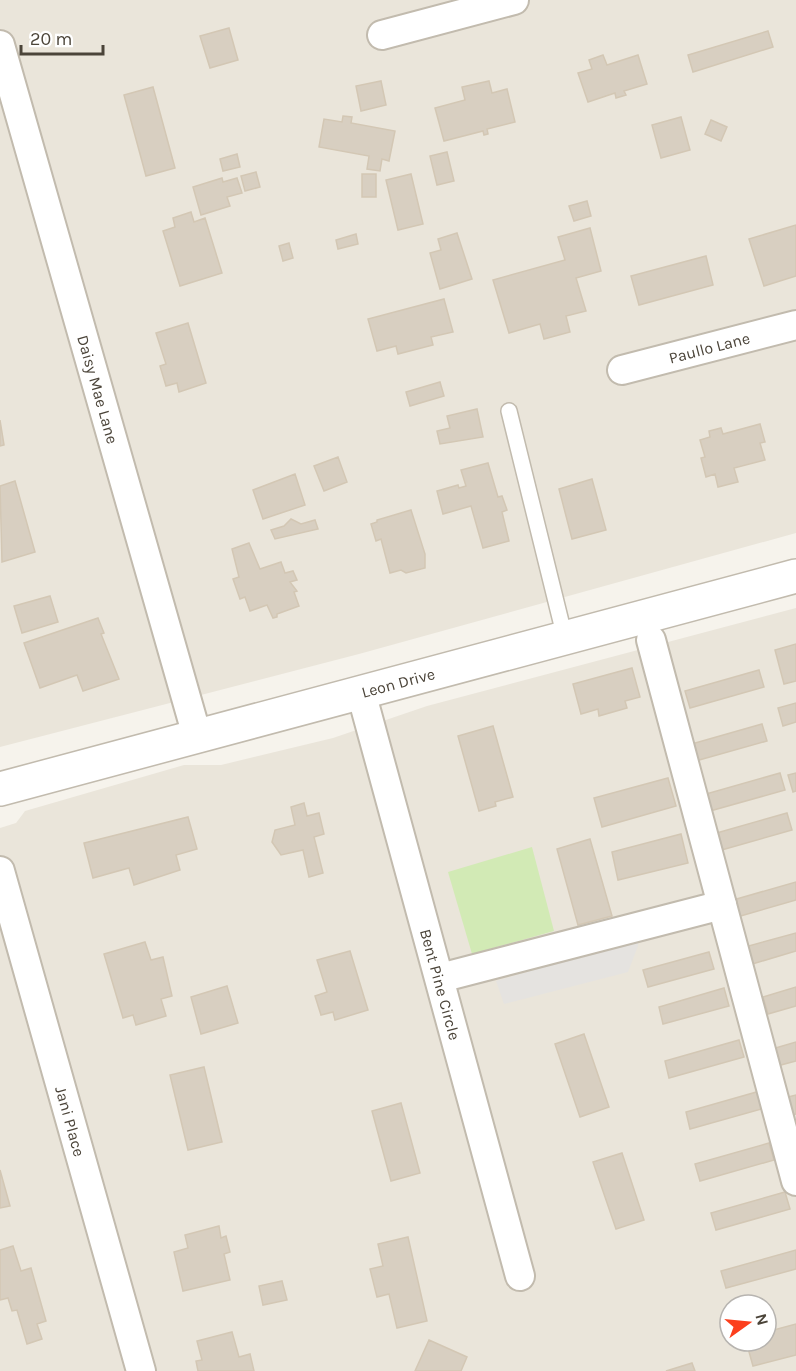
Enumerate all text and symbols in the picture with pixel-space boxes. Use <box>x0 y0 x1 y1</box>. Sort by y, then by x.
scale bar <box>21 18 104 56</box>
text: 20 m <box>30 28 72 50</box>
street label: Paullo Lane <box>667 328 752 368</box>
street label: Daisy Mae Lane <box>73 333 122 446</box>
street label: Leon Drive <box>359 664 437 702</box>
street label: Bent Pine Circle <box>416 927 464 1042</box>
street label: Jani Place <box>51 1084 89 1159</box>
north arrow <box>718 1293 778 1353</box>
text: N <box>751 1311 773 1327</box>

